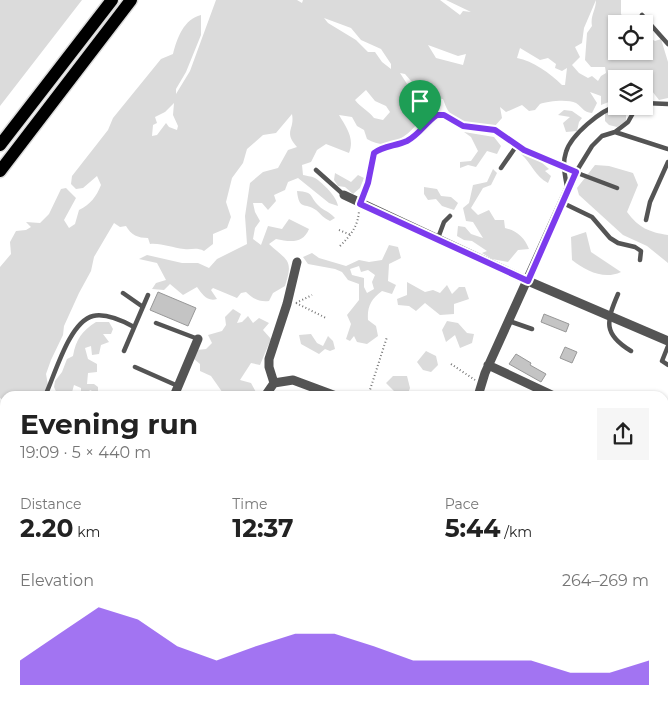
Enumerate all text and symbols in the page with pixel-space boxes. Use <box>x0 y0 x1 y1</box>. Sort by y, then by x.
map controls <box>608 15 653 115</box>
button: locate <box>608 15 653 60</box>
button: layers <box>608 70 653 115</box>
pin <box>399 80 441 131</box>
icon: arrive <box>406 87 434 115</box>
text: Evening run <box>20 407 198 441</box>
button: share <box>597 408 649 460</box>
text: 19:09 · 5 × 440 m <box>20 443 151 462</box>
text: Distance <box>20 495 82 513</box>
text: Time <box>232 495 267 513</box>
text: Pace <box>445 495 479 513</box>
text: 2.20 <box>20 513 74 543</box>
text: 12:37 <box>232 513 294 543</box>
text: 5:44 <box>445 513 501 543</box>
text: km <box>74 523 100 541</box>
text: /km <box>501 523 532 541</box>
text: Elevation <box>20 571 94 590</box>
text: 264–269 m <box>562 571 649 590</box>

